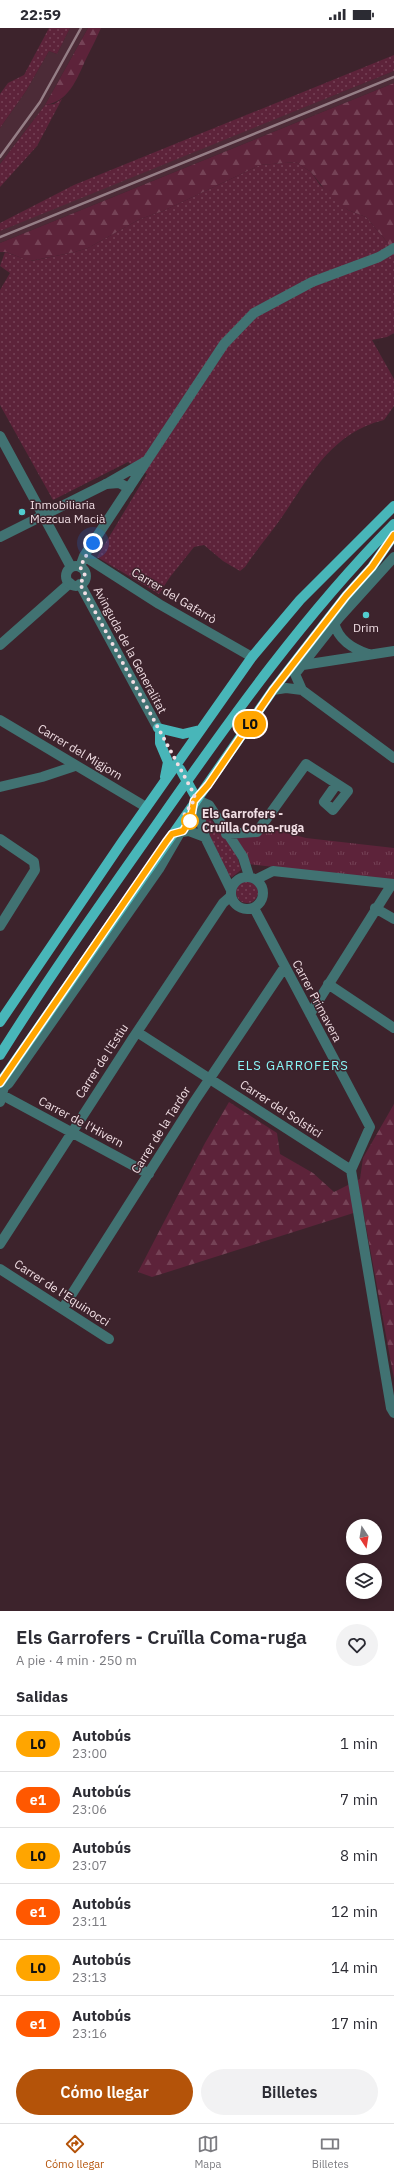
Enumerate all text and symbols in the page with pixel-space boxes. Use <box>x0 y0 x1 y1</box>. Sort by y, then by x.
text: 22:59 <box>20 5 61 24</box>
place label: Inmobiliaria Mezcua Macià <box>30 497 106 526</box>
marker: Inmobiliaria Mezcua Macià <box>17 507 27 517</box>
your location <box>83 533 103 553</box>
street label: Carrer del Gafarrò <box>129 564 220 627</box>
street label: Avinguda de la Generalitat <box>91 584 170 716</box>
marker: Drim <box>361 610 371 620</box>
place label: Drim <box>353 620 379 635</box>
line badge: L0 <box>232 711 268 737</box>
text: L0 <box>242 715 258 733</box>
street label: Carrer del Migjorn <box>35 720 125 783</box>
place label: Els Garrofers - Cruïlla Coma-ruga <box>202 806 305 835</box>
marker: Els Garrofers - Cruïlla Coma-ruga <box>181 812 199 830</box>
street label: Carrer Primavera <box>289 957 346 1045</box>
street label: Carrer de l'Estiu <box>72 1021 131 1101</box>
district label: ELS GARROFERS <box>237 1057 349 1074</box>
street label: Carrer del Solstici <box>237 1076 325 1141</box>
street label: Carrer de la Tardor <box>128 1083 194 1176</box>
street label: Carrer de l'Hivern <box>36 1093 126 1150</box>
street label: Carrer de l'Equinocci <box>12 1256 113 1329</box>
north arrow <box>346 1519 382 1555</box>
map controls <box>346 1519 382 1599</box>
button: layers <box>346 1563 382 1599</box>
button: heart <box>336 1624 378 1666</box>
text: Els Garrofers - Cruïlla Coma-ruga <box>16 1625 307 1649</box>
text: A pie · 4 min · 250 m <box>16 1652 137 1669</box>
text: Salidas <box>16 1687 68 1706</box>
text: Autobús <box>72 1726 131 1745</box>
text: 1 min <box>340 1734 378 1753</box>
text: L0 <box>30 1735 46 1753</box>
text: 23:00 <box>72 1745 107 1762</box>
text: Autobús <box>72 1782 131 1801</box>
text: 7 min <box>340 1790 378 1809</box>
text: e1 <box>30 1791 46 1809</box>
text: 23:06 <box>72 1801 107 1818</box>
text: Autobús <box>72 1838 131 1857</box>
text: 8 min <box>340 1846 378 1865</box>
text: L0 <box>30 1847 46 1865</box>
text: 23:07 <box>72 1857 107 1874</box>
text: Autobús <box>72 1894 131 1913</box>
text: 12 min <box>331 1902 378 1921</box>
text: e1 <box>30 1903 46 1921</box>
text: 23:11 <box>72 1913 107 1930</box>
text: Autobús <box>72 1950 131 1969</box>
text: 14 min <box>331 1958 378 1977</box>
text: L0 <box>30 1959 46 1977</box>
text: 23:13 <box>72 1969 107 1986</box>
text: Autobús <box>72 2006 131 2025</box>
text: 17 min <box>331 2014 378 2033</box>
text: e1 <box>30 2015 46 2033</box>
text: 23:16 <box>72 2025 107 2042</box>
button: Cómo llegar <box>16 2069 193 2115</box>
button: Billetes <box>201 2069 378 2115</box>
tab: Cómo llegar <box>45 2133 104 2171</box>
tab: Mapa <box>194 2133 221 2171</box>
tab: Billetes <box>312 2133 349 2171</box>

